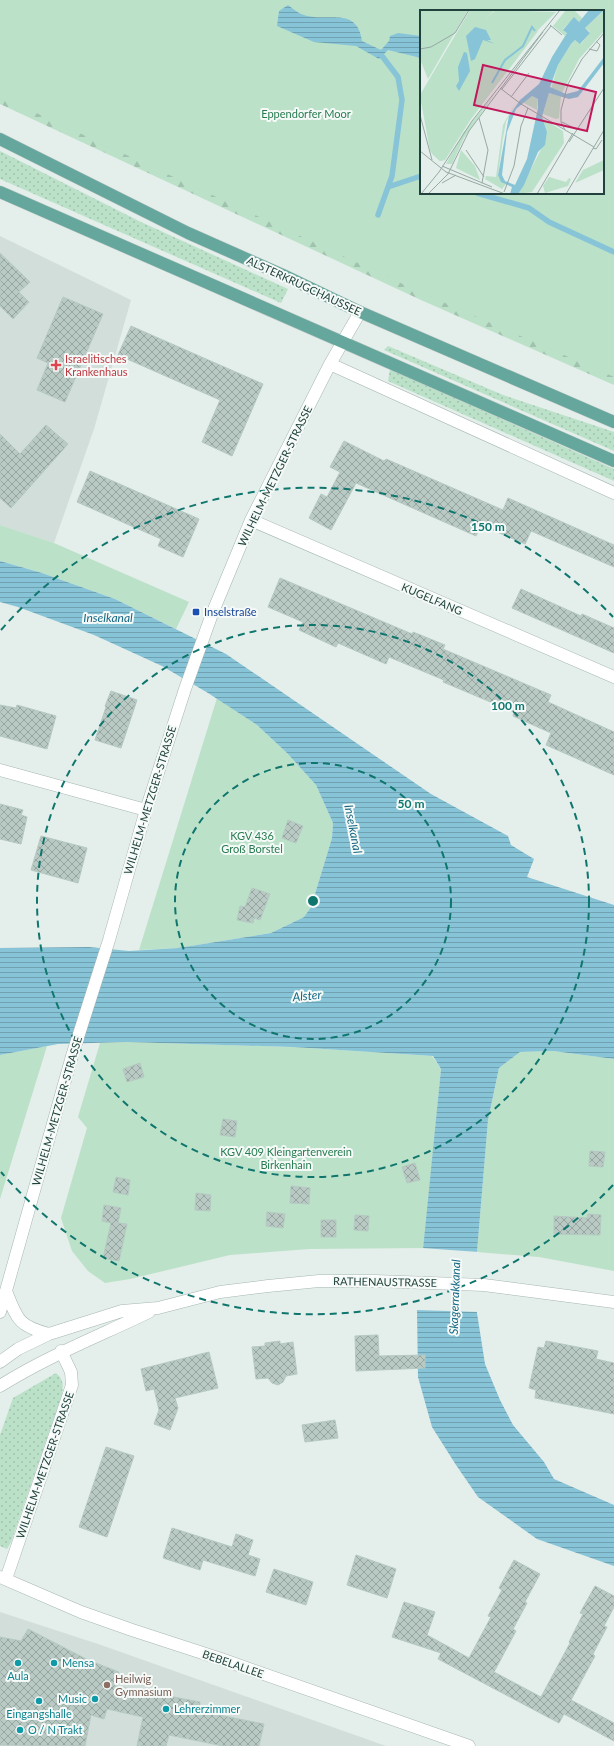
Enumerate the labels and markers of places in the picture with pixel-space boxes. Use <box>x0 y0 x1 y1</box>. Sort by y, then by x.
place label: Israelitisches Krankenhaus <box>65 352 128 378</box>
marker: Israelitisches Krankenhaus <box>50 359 62 371</box>
place label: Inselstraße <box>204 605 257 618</box>
marker: Inselstraße <box>191 607 201 617</box>
centre of rings <box>306 894 320 908</box>
place label: Mensa <box>62 1656 94 1669</box>
marker: Aula <box>13 1658 23 1668</box>
marker: Mensa <box>49 1658 59 1668</box>
place label: Aula <box>7 1669 29 1682</box>
place label: Heilwig Gymnasium <box>115 1672 172 1698</box>
marker: Heilwig Gymnasium <box>102 1680 112 1690</box>
place label: Music <box>58 1692 87 1705</box>
marker: Music <box>90 1694 100 1704</box>
marker: Eingangshalle <box>34 1696 44 1706</box>
place label: Lehrerzimmer <box>174 1702 240 1715</box>
marker: Lehrerzimmer <box>161 1704 171 1714</box>
place label: Eingangshalle <box>6 1707 72 1720</box>
place label: O / N Trakt <box>28 1723 83 1736</box>
marker: O / N Trakt <box>15 1725 25 1735</box>

